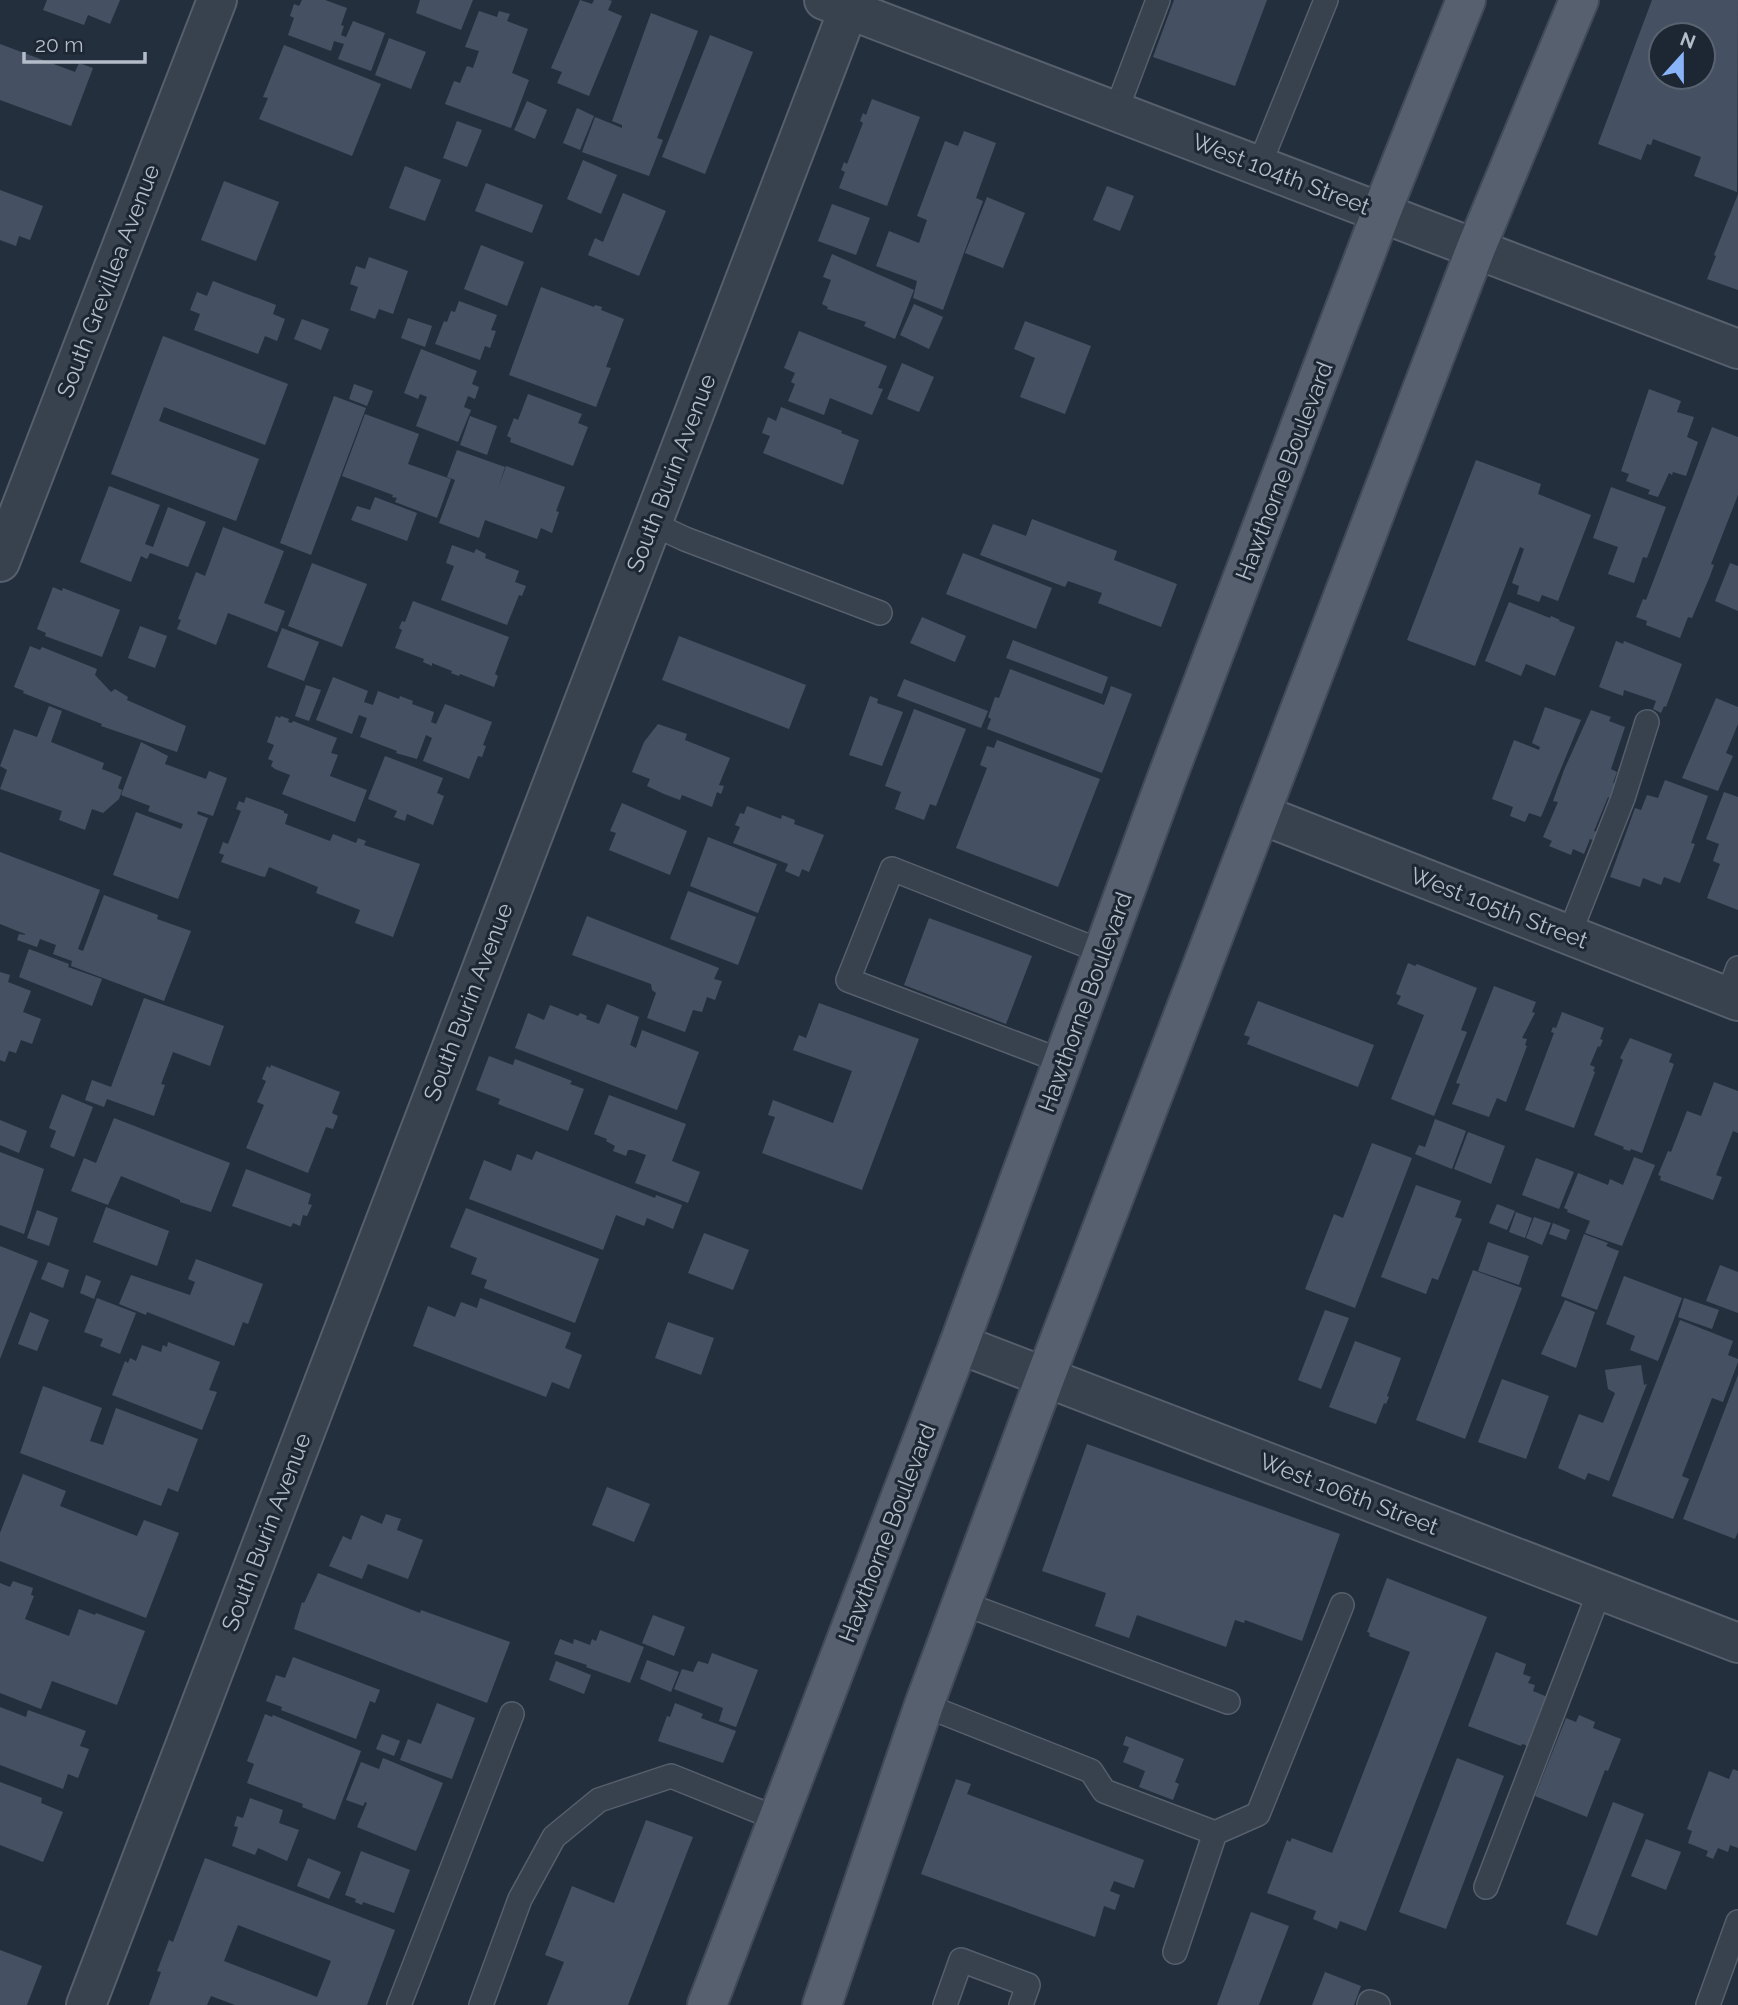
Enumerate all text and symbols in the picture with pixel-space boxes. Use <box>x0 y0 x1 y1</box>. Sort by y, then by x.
scale bar <box>24 21 145 65</box>
north arrow <box>1647 21 1717 91</box>
text: N <box>1677 27 1699 53</box>
text: 20 m <box>35 32 83 57</box>
street label: West 104th Street <box>1189 127 1374 220</box>
street label: South Grevillea Avenue <box>51 161 164 401</box>
street label: Hawthorne Boulevard <box>1229 358 1338 584</box>
street label: South Burin Avenue <box>620 370 721 576</box>
street label: West 105th Street <box>1407 861 1592 954</box>
street label: Hawthorne Boulevard <box>1032 888 1137 1115</box>
street label: South Burin Avenue <box>417 899 518 1105</box>
street label: Hawthorne Boulevard <box>832 1420 941 1646</box>
street label: South Burin Avenue <box>215 1429 316 1635</box>
street label: West 106th Street <box>1256 1447 1443 1540</box>

